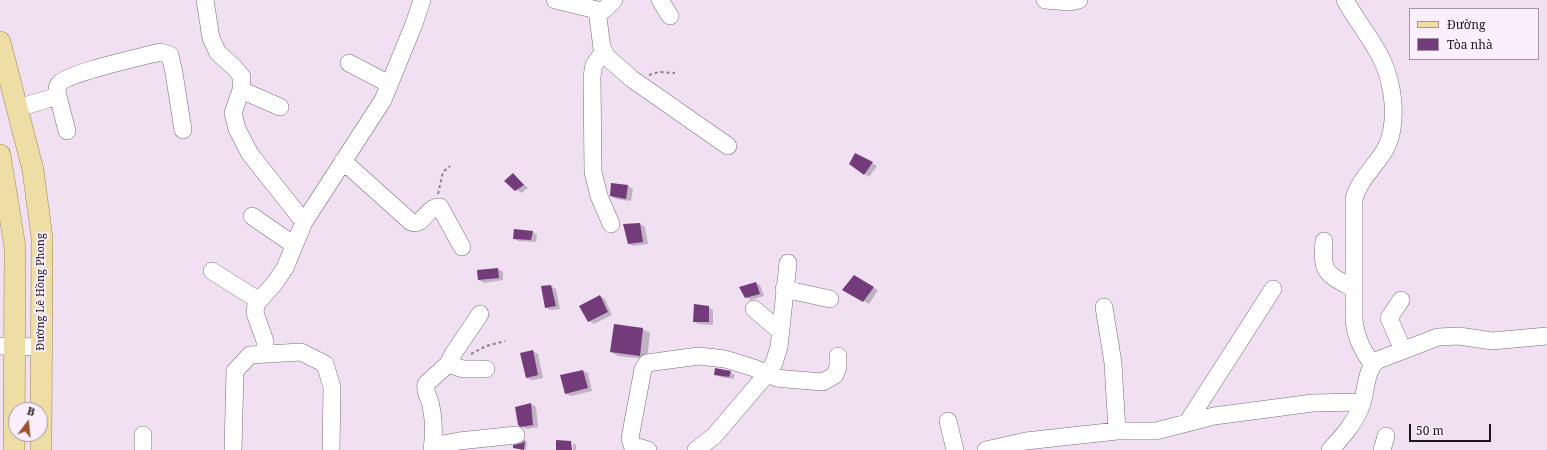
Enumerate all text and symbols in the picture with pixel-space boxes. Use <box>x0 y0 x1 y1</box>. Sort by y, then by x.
legend <box>1409 8 1539 60</box>
text: Đường <box>1447 16 1486 33</box>
text: Tòa nhà <box>1447 36 1493 53</box>
street label: Đường Lê Hồng Phong <box>34 233 48 351</box>
north arrow <box>8 402 48 442</box>
text: B <box>26 403 37 419</box>
scale bar <box>1411 416 1493 442</box>
text: 50 m <box>1416 422 1444 439</box>

